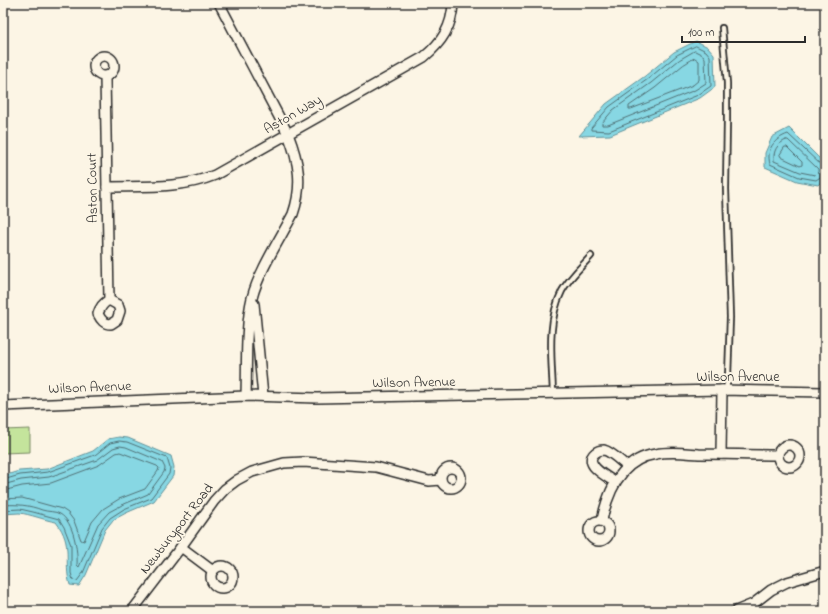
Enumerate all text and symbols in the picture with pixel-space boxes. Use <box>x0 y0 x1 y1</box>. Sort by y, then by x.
scale bar <box>682 18 805 44</box>
text: 100 m <box>688 24 715 42</box>
street label: Aston Way <box>260 90 327 141</box>
street label: Aston Court <box>82 152 104 223</box>
street label: Wilson Avenue <box>696 367 780 388</box>
street label: Wilson Avenue <box>372 372 456 394</box>
street label: Wilson Avenue <box>48 376 133 400</box>
street label: Newburyport Road <box>135 479 220 579</box>

